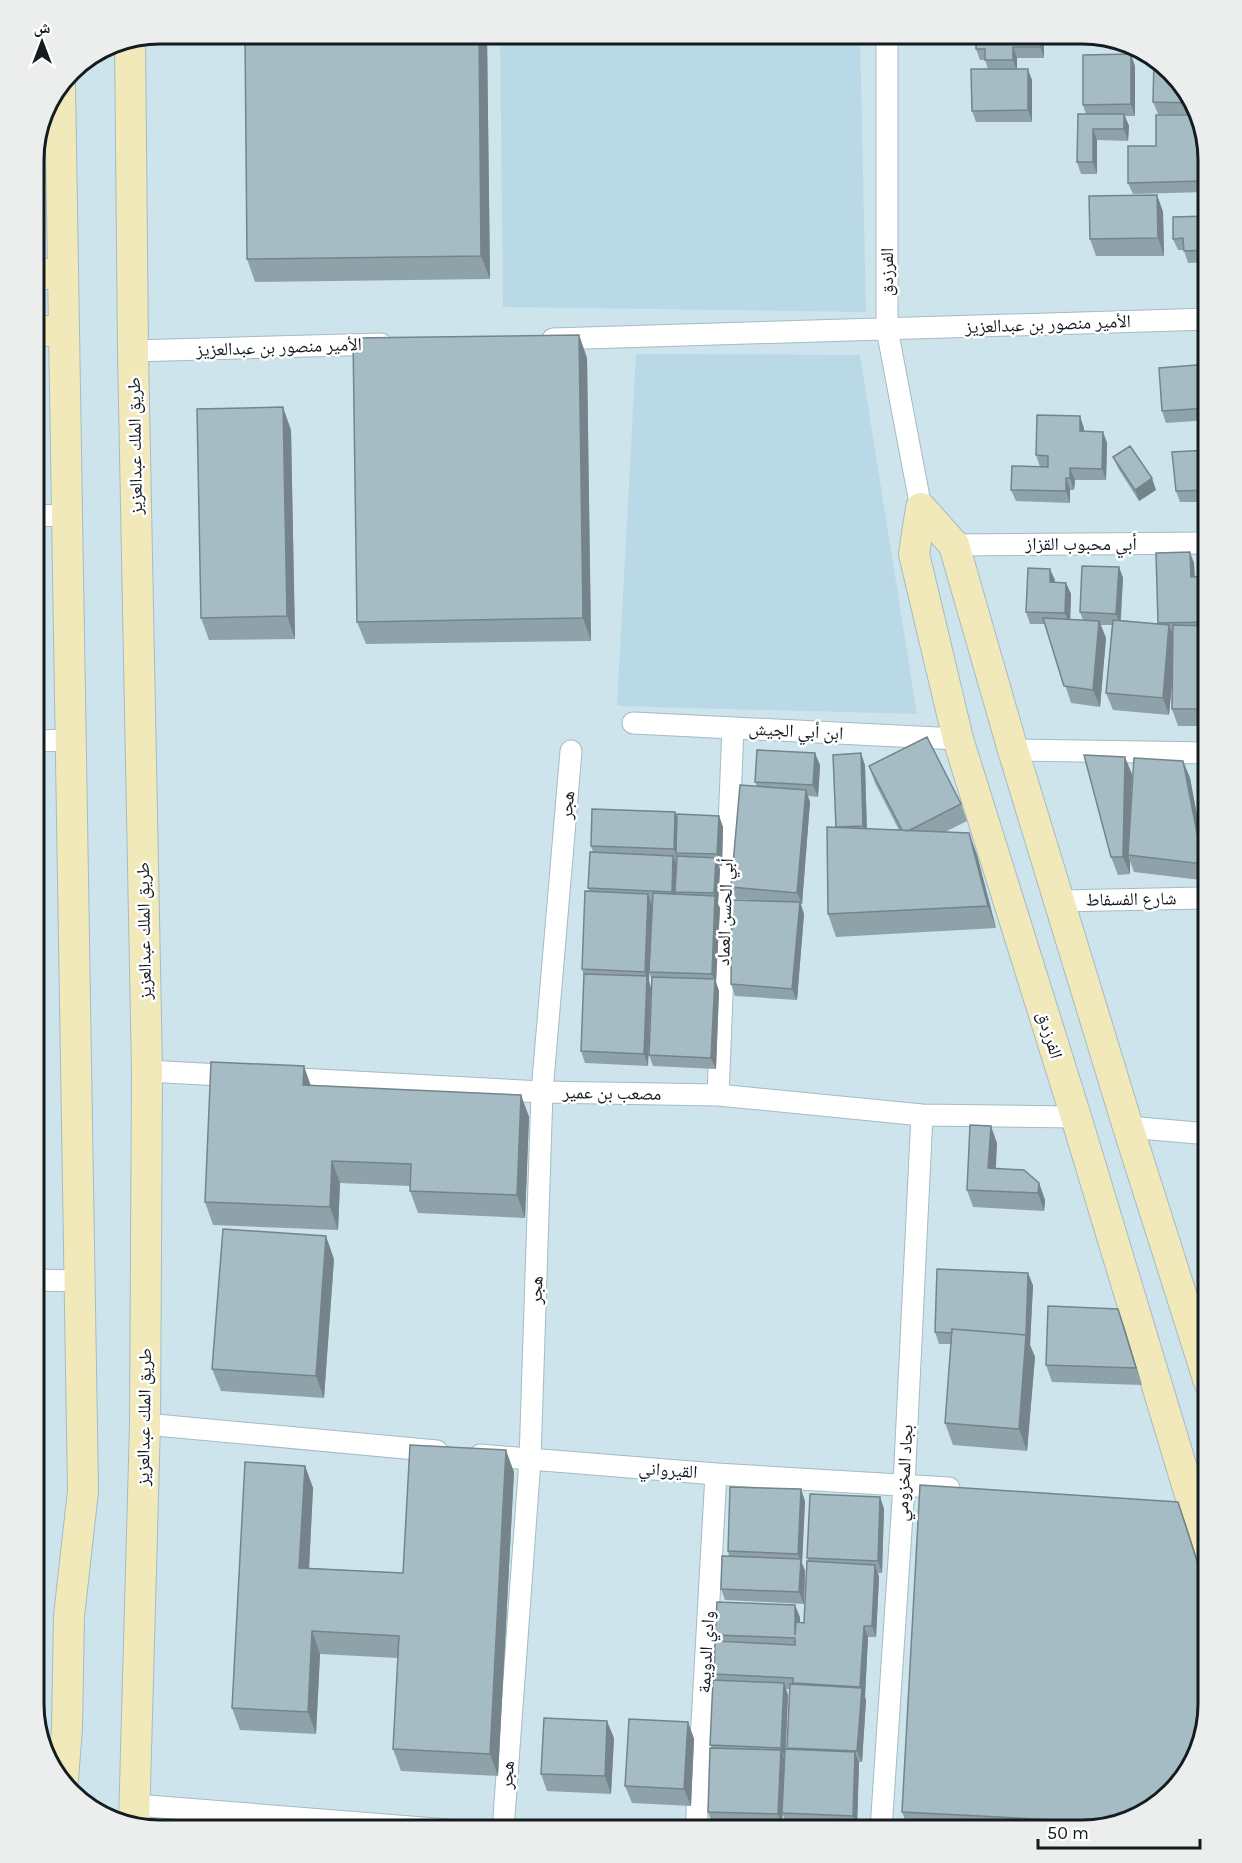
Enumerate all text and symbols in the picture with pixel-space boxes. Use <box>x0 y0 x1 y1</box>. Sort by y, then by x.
north arrow <box>12 12 72 72</box>
text: ش <box>34 18 51 37</box>
street label: الفرزدق <box>876 248 898 296</box>
street label: الأمير منصور بن عبدالعزيز <box>964 310 1131 338</box>
street label: الأمير منصور بن عبدالعزيز <box>195 333 362 361</box>
street label: طريق الملك عبدالعزيز <box>123 377 147 516</box>
street label: أبي محبوب القزاز <box>1024 533 1137 559</box>
street label: ابن أبي الجيش <box>748 718 844 748</box>
street label: هجر <box>555 790 579 821</box>
street label: أبي الحسن العماد <box>712 858 741 966</box>
street label: طريق الملك عبدالعزيز <box>132 862 156 1001</box>
street label: شارع الفسفاط <box>1085 887 1177 911</box>
street label: الفرزدق <box>1032 1009 1068 1061</box>
street label: مصعب بن عمير <box>561 1081 662 1105</box>
street label: هجر <box>524 1275 547 1306</box>
street label: طريق الملك عبدالعزيز <box>132 1348 156 1487</box>
street label: بجاد المخزومي <box>890 1424 921 1522</box>
street label: القيرواني <box>638 1457 698 1487</box>
street label: وادي الدويمة <box>693 1610 723 1694</box>
street label: هجر <box>495 1760 519 1791</box>
scale bar <box>1038 1812 1200 1850</box>
text: 50 m <box>1047 1822 1089 1844</box>

